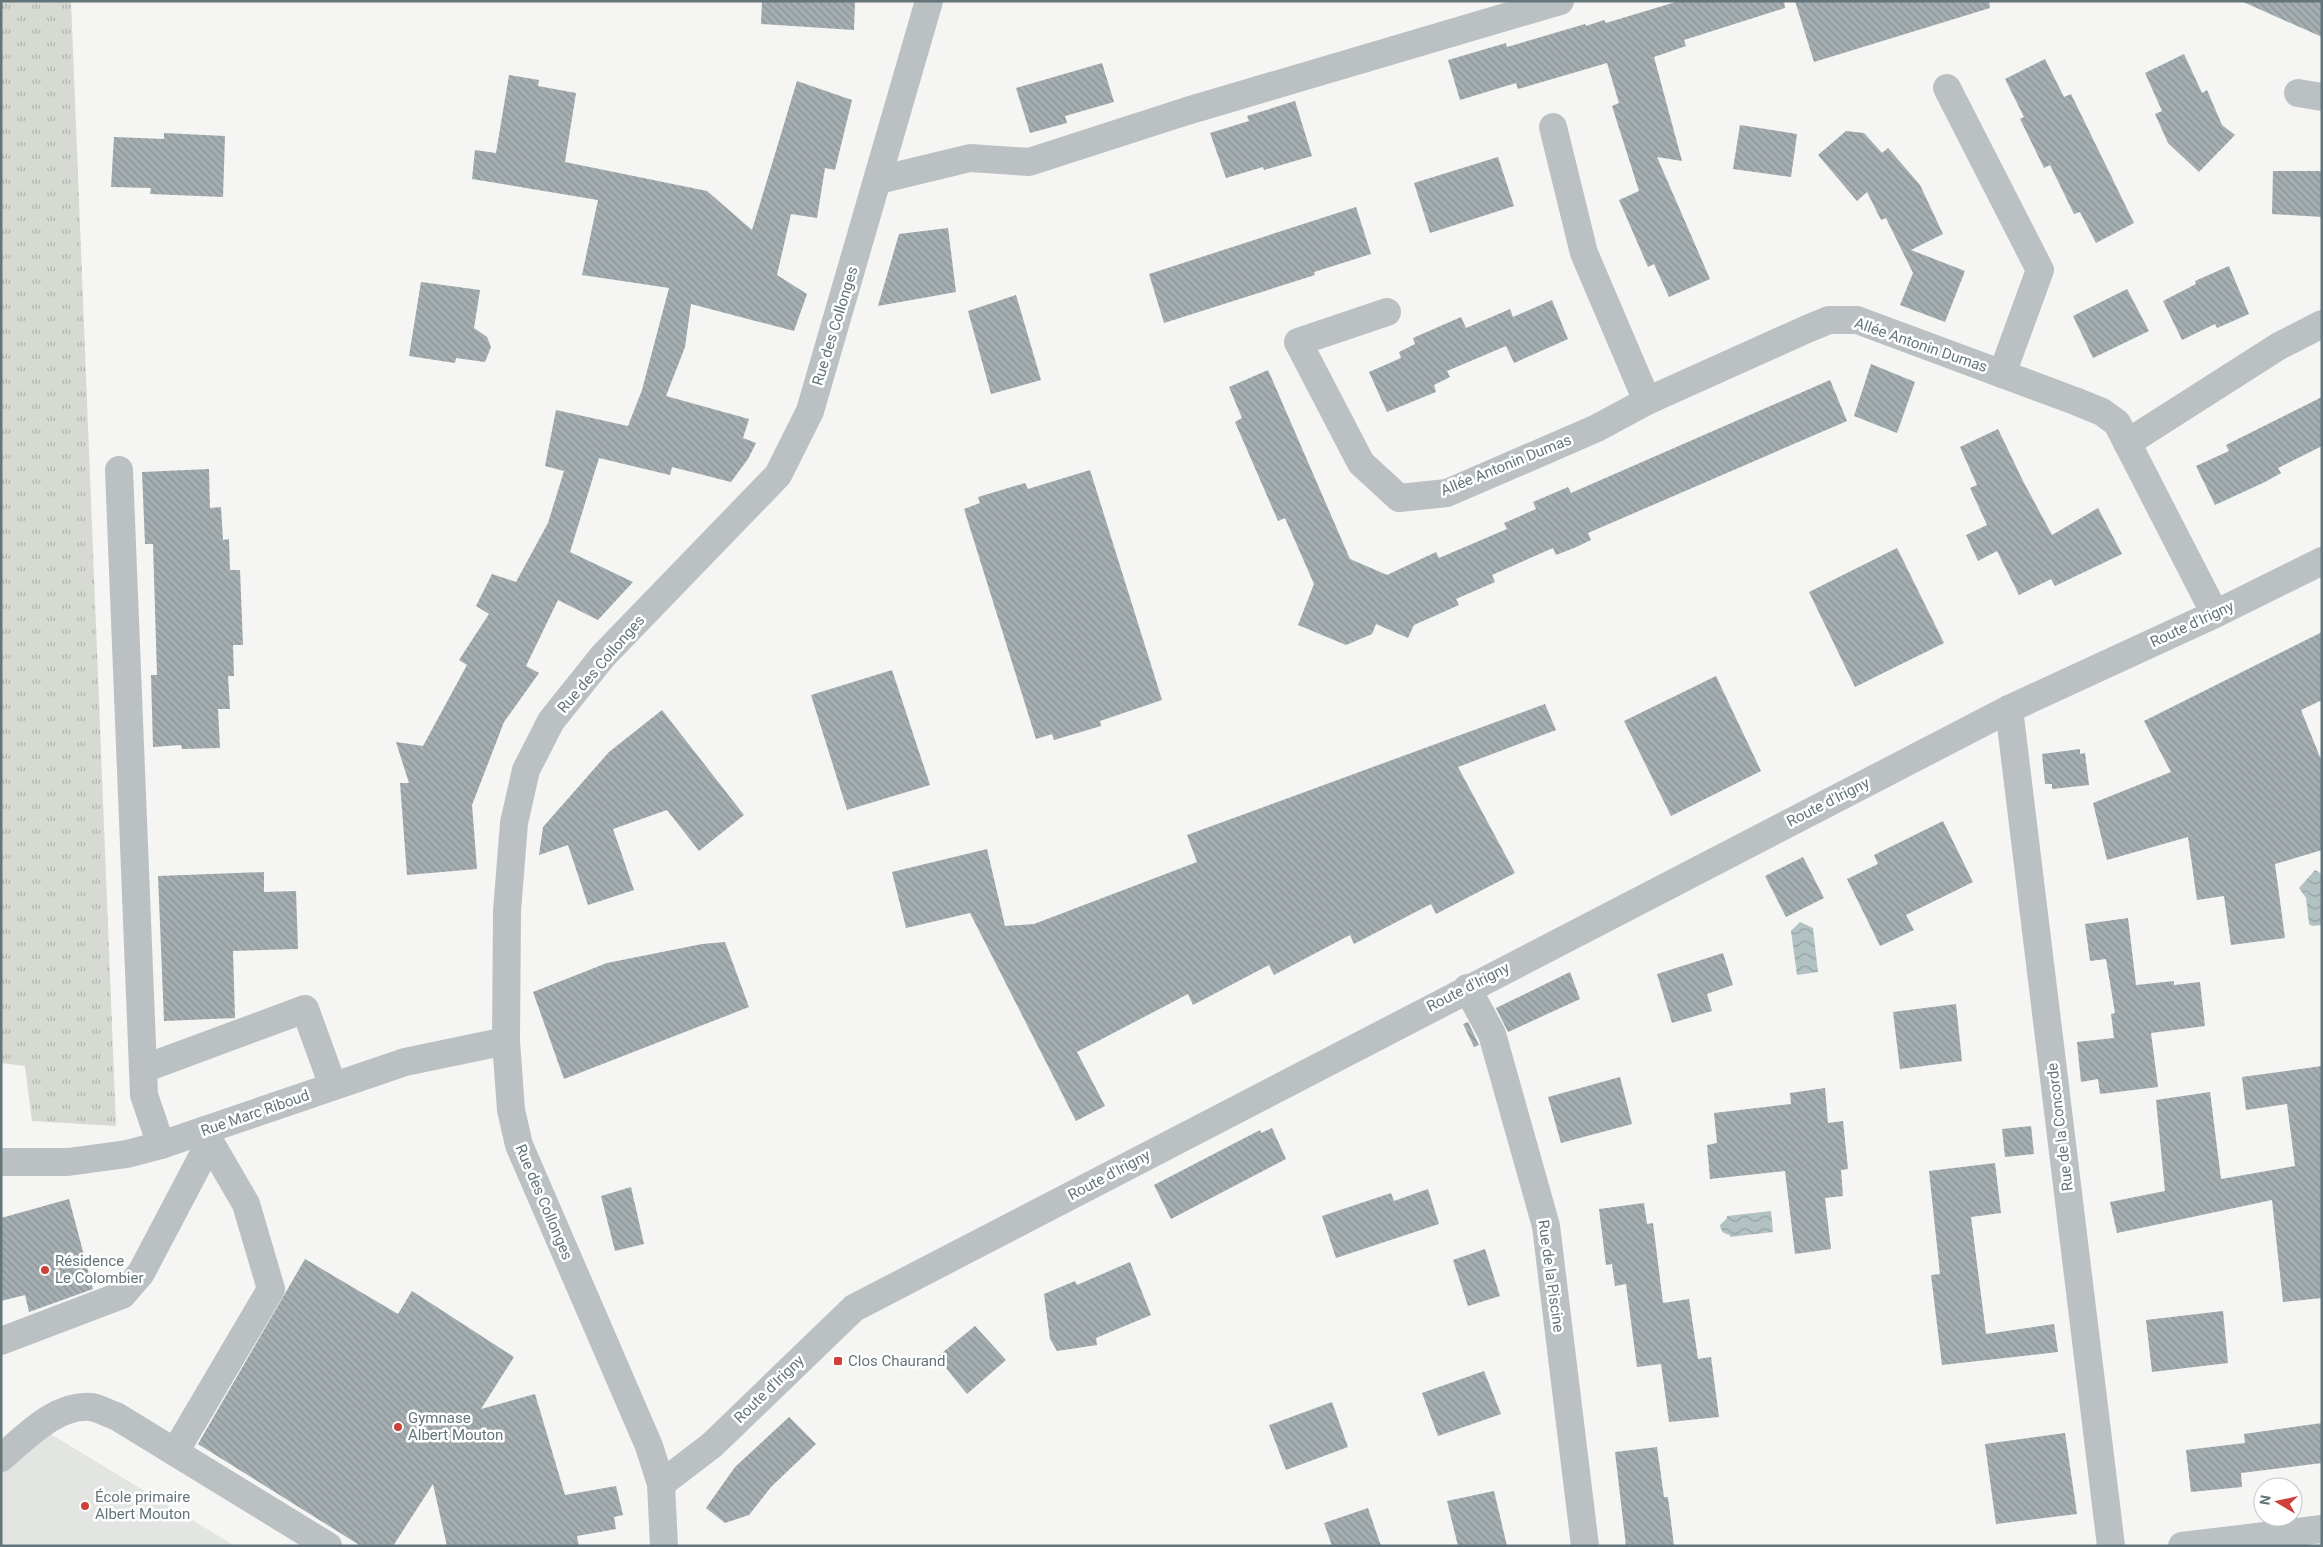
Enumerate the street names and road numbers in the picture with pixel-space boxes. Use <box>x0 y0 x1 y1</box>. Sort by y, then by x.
street label: Rue des Collonges <box>808 264 862 388</box>
street label: Allée Antonin Dumas <box>1852 314 1990 376</box>
street label: Allée Antonin Dumas <box>1438 431 1574 499</box>
street label: Route d'Irigny <box>2147 597 2237 651</box>
street label: Rue des Collonges <box>554 611 648 717</box>
street label: Route d'Irigny <box>1784 773 1872 831</box>
street label: Route d'Irigny <box>1424 958 1512 1016</box>
street label: Rue de la Concorde <box>2043 1062 2077 1192</box>
street label: Rue Marc Riboud <box>198 1086 312 1140</box>
street label: Rue des Collonges <box>512 1142 576 1262</box>
street label: Route d'Irigny <box>1065 1146 1153 1204</box>
street label: Rue de la Piscine <box>1534 1219 1568 1333</box>
street label: Route d'Irigny <box>730 1351 808 1427</box>

